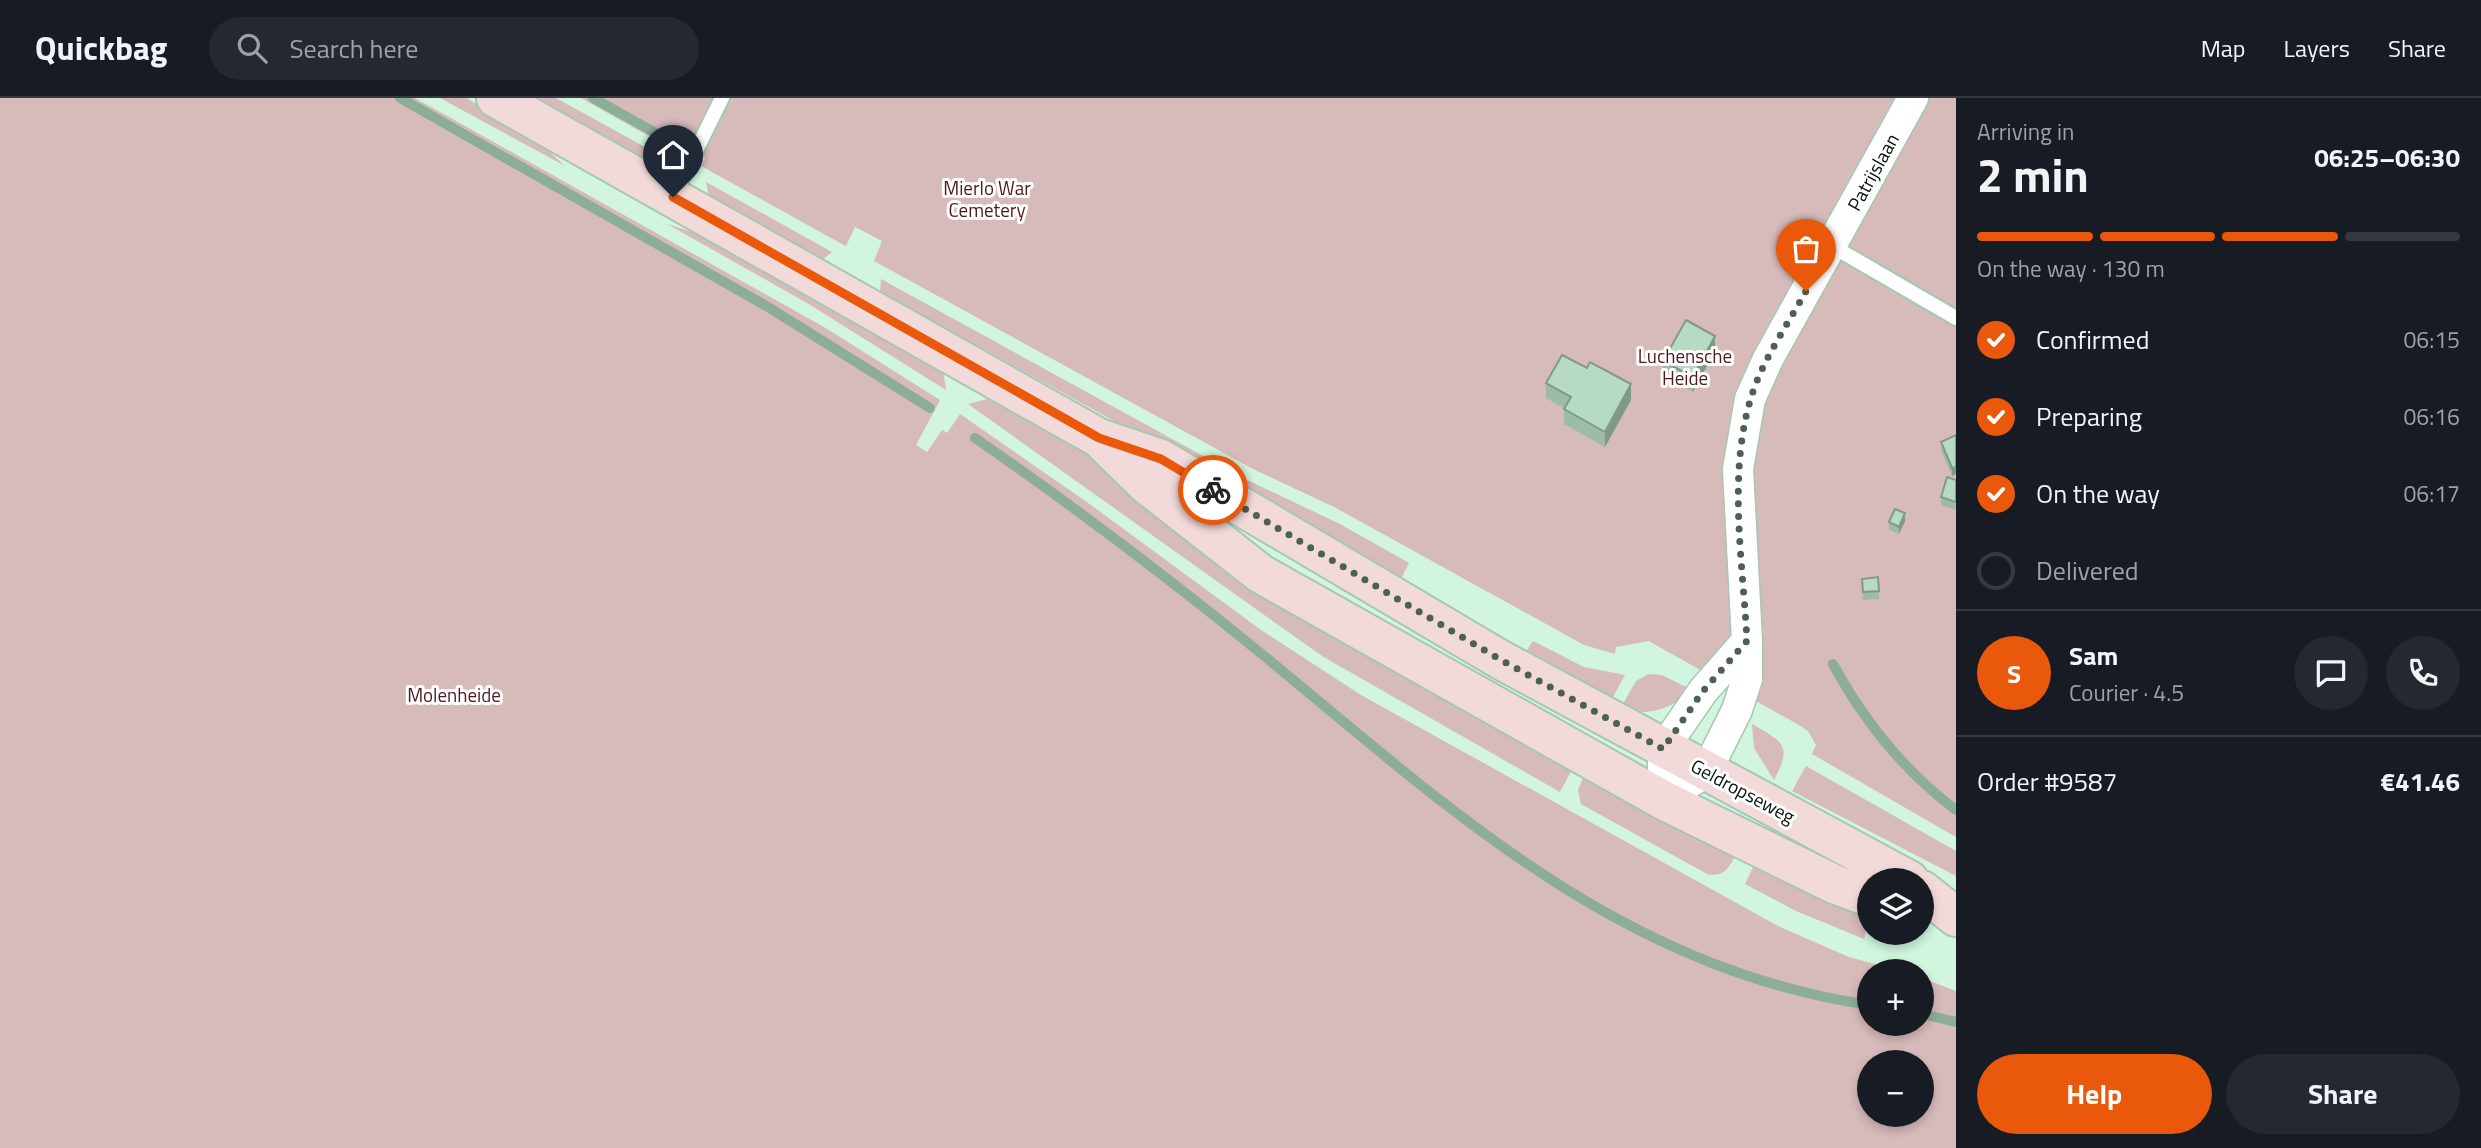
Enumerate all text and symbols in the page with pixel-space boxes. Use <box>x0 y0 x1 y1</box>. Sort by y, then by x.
search box <box>209 17 699 80</box>
text: Quickbag <box>35 23 167 73</box>
icon: search <box>233 29 271 67</box>
text: Search here <box>289 29 418 68</box>
text: Map <box>2201 30 2246 66</box>
text: Layers <box>2284 30 2350 66</box>
text: Share <box>2388 30 2446 66</box>
text: Arriving in <box>1977 114 2074 149</box>
pin <box>643 125 703 197</box>
street label: Patrijslaan <box>1839 128 1906 216</box>
icon: home <box>654 136 692 174</box>
text: 06:25–06:30 <box>2314 138 2460 177</box>
text: 2 min <box>1977 140 2089 210</box>
park label: Mierlo War Cemetery <box>943 173 1031 224</box>
pin <box>1776 219 1836 291</box>
icon: bag <box>1787 230 1825 268</box>
text: On the way · 130 m <box>1977 251 2165 286</box>
text: Confirmed <box>2036 320 2150 359</box>
icon: check <box>1977 321 2015 359</box>
text: 06:15 <box>2403 322 2460 357</box>
park label: Luchensche Heide <box>1638 341 1732 392</box>
text: Preparing <box>2036 397 2142 436</box>
icon: check <box>1977 398 2015 436</box>
text: 06:16 <box>2403 399 2460 434</box>
courier <box>1178 455 1248 525</box>
icon: bike <box>1194 471 1232 509</box>
text: On the way <box>2036 474 2160 513</box>
icon: check <box>1977 475 2015 513</box>
text: 06:17 <box>2403 476 2460 511</box>
text: Delivered <box>2036 551 2139 590</box>
text: Sam <box>2069 636 2118 675</box>
button: chat <box>2294 636 2368 710</box>
button: phone <box>2386 636 2460 710</box>
text: S <box>2007 654 2021 693</box>
text: Courier · 4.5 <box>2069 675 2184 710</box>
park label: Molenheide <box>407 680 501 709</box>
street label: Geldropseweg <box>1686 751 1801 830</box>
text: Order #9587 <box>1977 762 2117 801</box>
text: €41.46 <box>2381 762 2460 801</box>
map controls <box>1857 868 1934 1127</box>
button: layers <box>1857 868 1934 945</box>
button: + <box>1857 959 1934 1036</box>
button: − <box>1857 1050 1934 1127</box>
button: Help <box>1977 1054 2212 1134</box>
button: Share <box>2226 1054 2460 1134</box>

